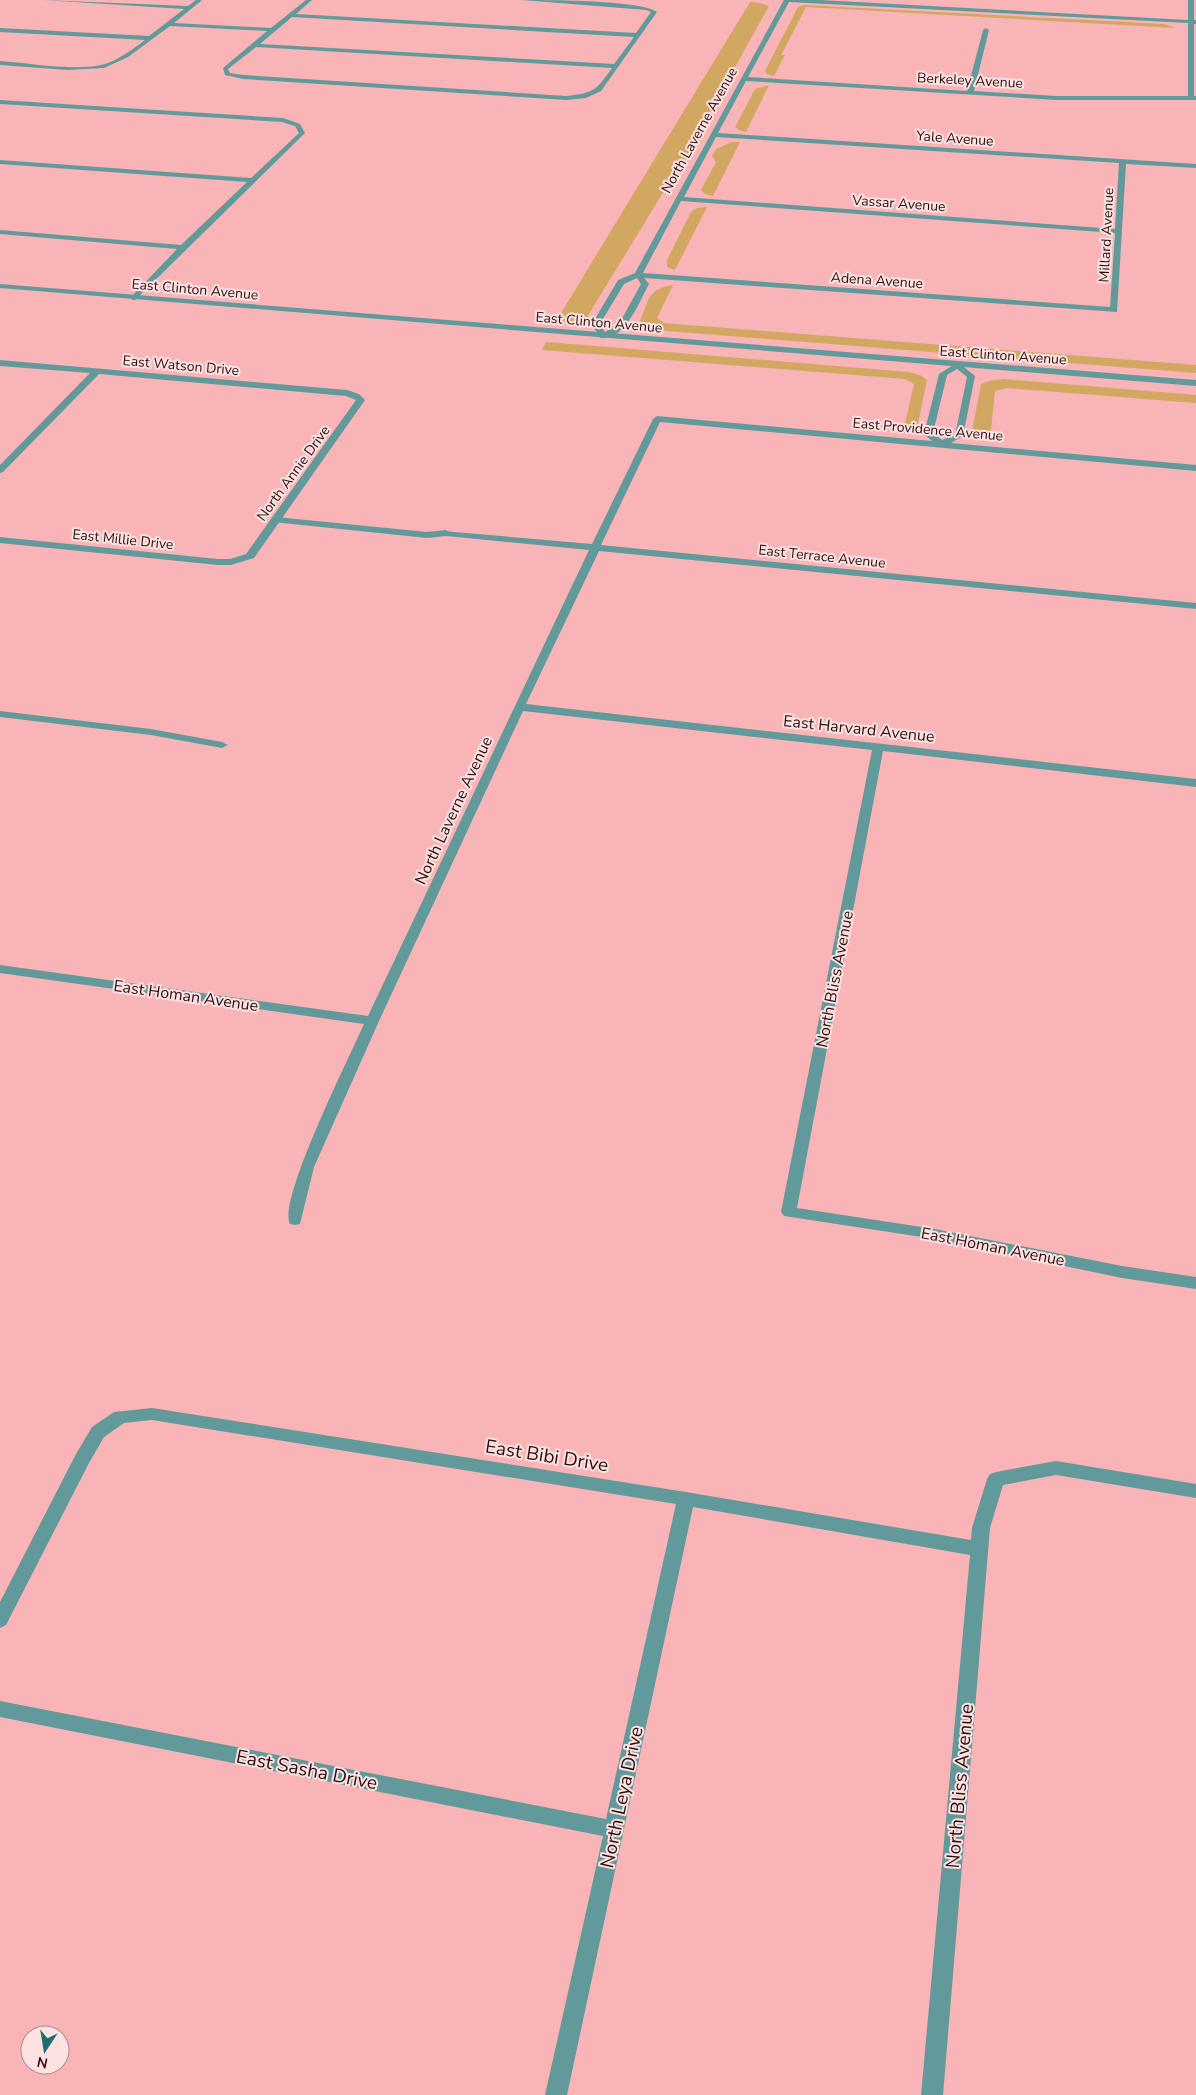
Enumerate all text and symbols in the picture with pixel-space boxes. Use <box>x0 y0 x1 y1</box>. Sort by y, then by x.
street label: North Laverne Avenue <box>657 64 742 197</box>
street label: Berkeley Avenue <box>917 68 1023 93</box>
street label: Yale Avenue <box>915 126 994 151</box>
street label: Millard Avenue <box>1095 187 1118 283</box>
street label: Vassar Avenue <box>851 191 946 216</box>
street label: Adena Avenue <box>830 268 924 293</box>
street label: East Clinton Avenue <box>131 274 259 305</box>
street label: East Clinton Avenue <box>535 307 663 338</box>
street label: East Clinton Avenue <box>939 342 1067 369</box>
street label: East Watson Drive <box>122 351 240 380</box>
street label: East Providence Avenue <box>852 413 1004 446</box>
street label: North Annie Drive <box>252 422 334 525</box>
street label: East Millie Drive <box>71 525 174 554</box>
street label: East Terrace Avenue <box>757 540 887 573</box>
street label: East Harvard Avenue <box>782 710 936 748</box>
street label: North Laverne Avenue <box>410 733 498 888</box>
street label: North Bliss Avenue <box>811 909 859 1049</box>
street label: East Homan Avenue <box>112 975 260 1017</box>
street label: East Homan Avenue <box>919 1222 1067 1272</box>
street label: East Bibi Drive <box>483 1433 610 1479</box>
street label: North Bliss Avenue <box>940 1703 980 1869</box>
street label: North Leya Drive <box>594 1724 650 1870</box>
street label: East Sasha Drive <box>234 1744 380 1796</box>
north arrow <box>20 2025 70 2075</box>
text: N <box>35 2052 50 2073</box>

